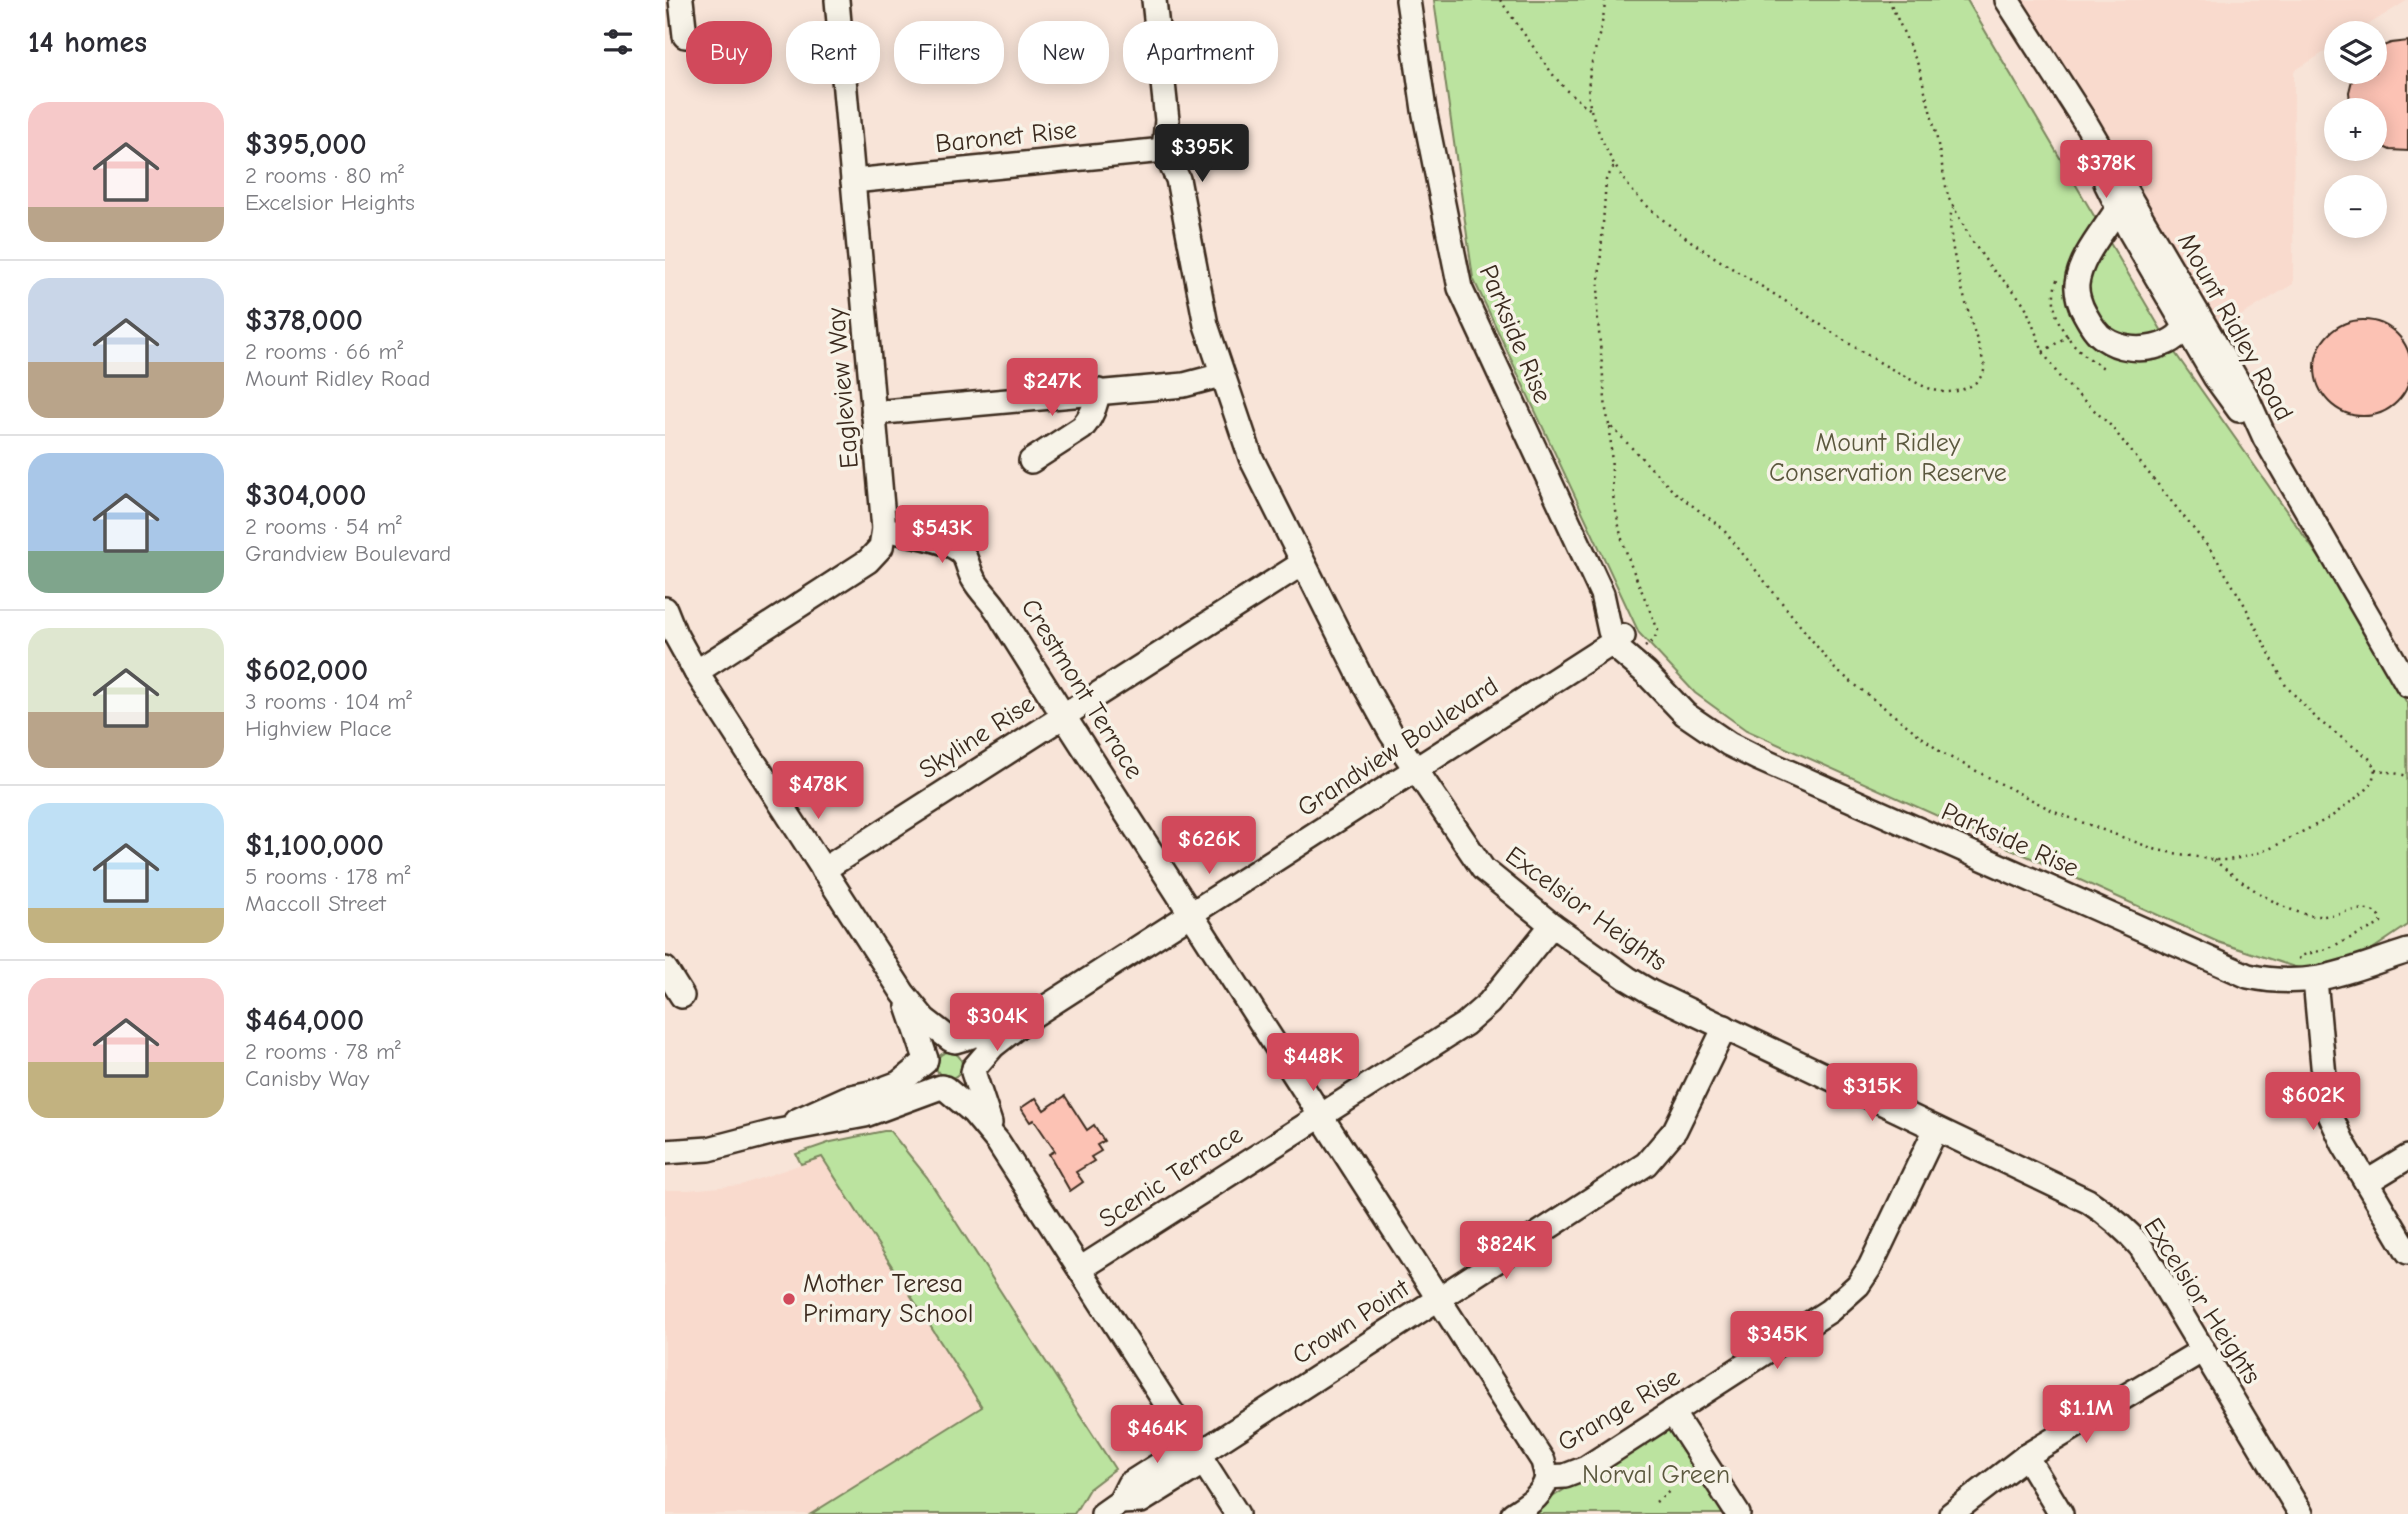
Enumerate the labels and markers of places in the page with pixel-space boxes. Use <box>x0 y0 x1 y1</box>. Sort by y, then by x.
pin: $395K <box>1153 124 1251 184</box>
pin: $378K <box>2057 140 2155 200</box>
pin: $247K <box>1003 358 1101 418</box>
pin: $543K <box>893 505 991 565</box>
pin: $478K <box>769 762 867 821</box>
pin: $626K <box>1160 816 1258 876</box>
pin: $304K <box>948 993 1046 1053</box>
pin: $448K <box>1264 1034 1362 1093</box>
pin: $315K <box>1823 1064 1921 1123</box>
pin: $602K <box>2264 1072 2362 1132</box>
pin: $824K <box>1457 1222 1555 1281</box>
place label: Mother Teresa Primary School <box>803 1269 973 1329</box>
marker: Mother Teresa Primary School <box>781 1291 797 1307</box>
pin: $345K <box>1728 1312 1826 1371</box>
pin: $1.1M <box>2037 1386 2135 1445</box>
pin: $464K <box>1108 1406 1206 1465</box>

